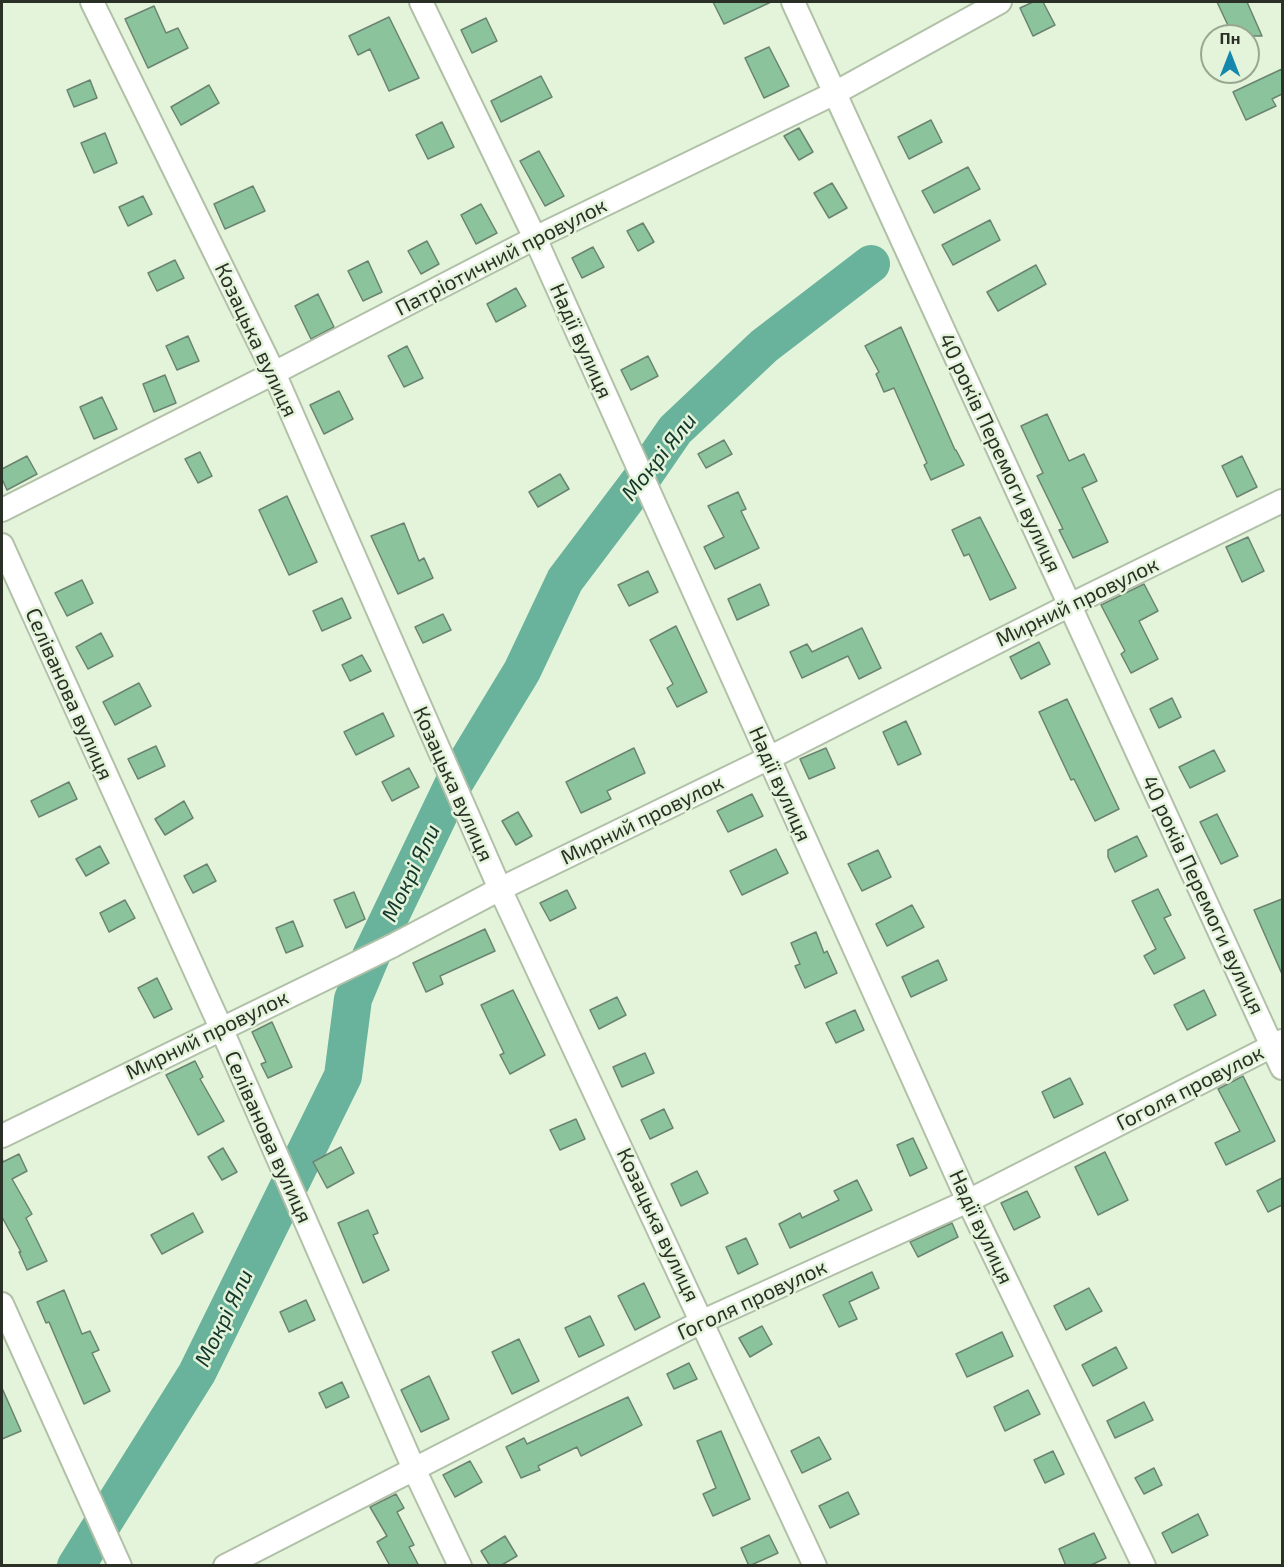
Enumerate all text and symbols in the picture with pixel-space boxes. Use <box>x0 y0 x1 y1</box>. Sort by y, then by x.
north arrow <box>1200 24 1260 84</box>
text: Пн <box>1220 28 1240 47</box>
street label: Патріотичний провулок <box>391 193 611 321</box>
street label: Козацька вулиця <box>209 259 303 421</box>
street label: Надії вулиця <box>544 280 618 402</box>
street label: 40 років Перемоги вулиця <box>934 330 1066 576</box>
water label: Мокрі Яли <box>616 408 702 506</box>
street label: Мирний провулок <box>992 552 1162 652</box>
street label: Селіванова вулиця <box>20 604 118 784</box>
street label: Козацька вулиця <box>407 703 499 865</box>
street label: Надії вулиця <box>743 723 817 845</box>
street label: Мирний провулок <box>557 770 727 870</box>
street label: 40 років Перемоги вулиця <box>1137 772 1269 1018</box>
water label: Мокрі Яли <box>376 820 446 926</box>
street label: Мирний провулок <box>122 985 292 1085</box>
street label: Гоголя провулок <box>1112 1040 1268 1136</box>
street label: Селіванова вулиця <box>219 1047 317 1227</box>
street label: Козацька вулиця <box>611 1144 705 1306</box>
street label: Надії вулиця <box>944 1166 1018 1288</box>
street label: Гоголя провулок <box>673 1254 831 1346</box>
water label: Мокрі Яли <box>189 1265 259 1371</box>

